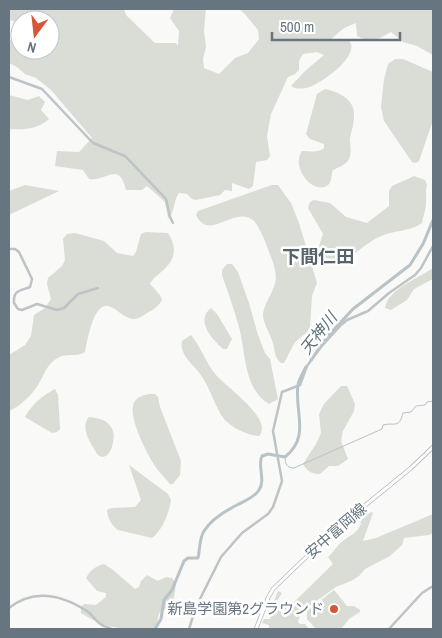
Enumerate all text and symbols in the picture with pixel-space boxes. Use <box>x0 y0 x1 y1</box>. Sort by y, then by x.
north arrow <box>10 10 60 60</box>
scale bar <box>272 10 400 42</box>
text: 500 m <box>280 16 314 37</box>
text: N <box>25 38 38 57</box>
district label: 下間仁田 <box>282 244 354 269</box>
water label: 天神川 <box>295 306 343 359</box>
street label: 安中富岡線 <box>300 498 371 563</box>
place label: 新島学園第2グラウンド <box>167 598 324 619</box>
marker: 新島学園第2グラウンド <box>328 603 340 615</box>

